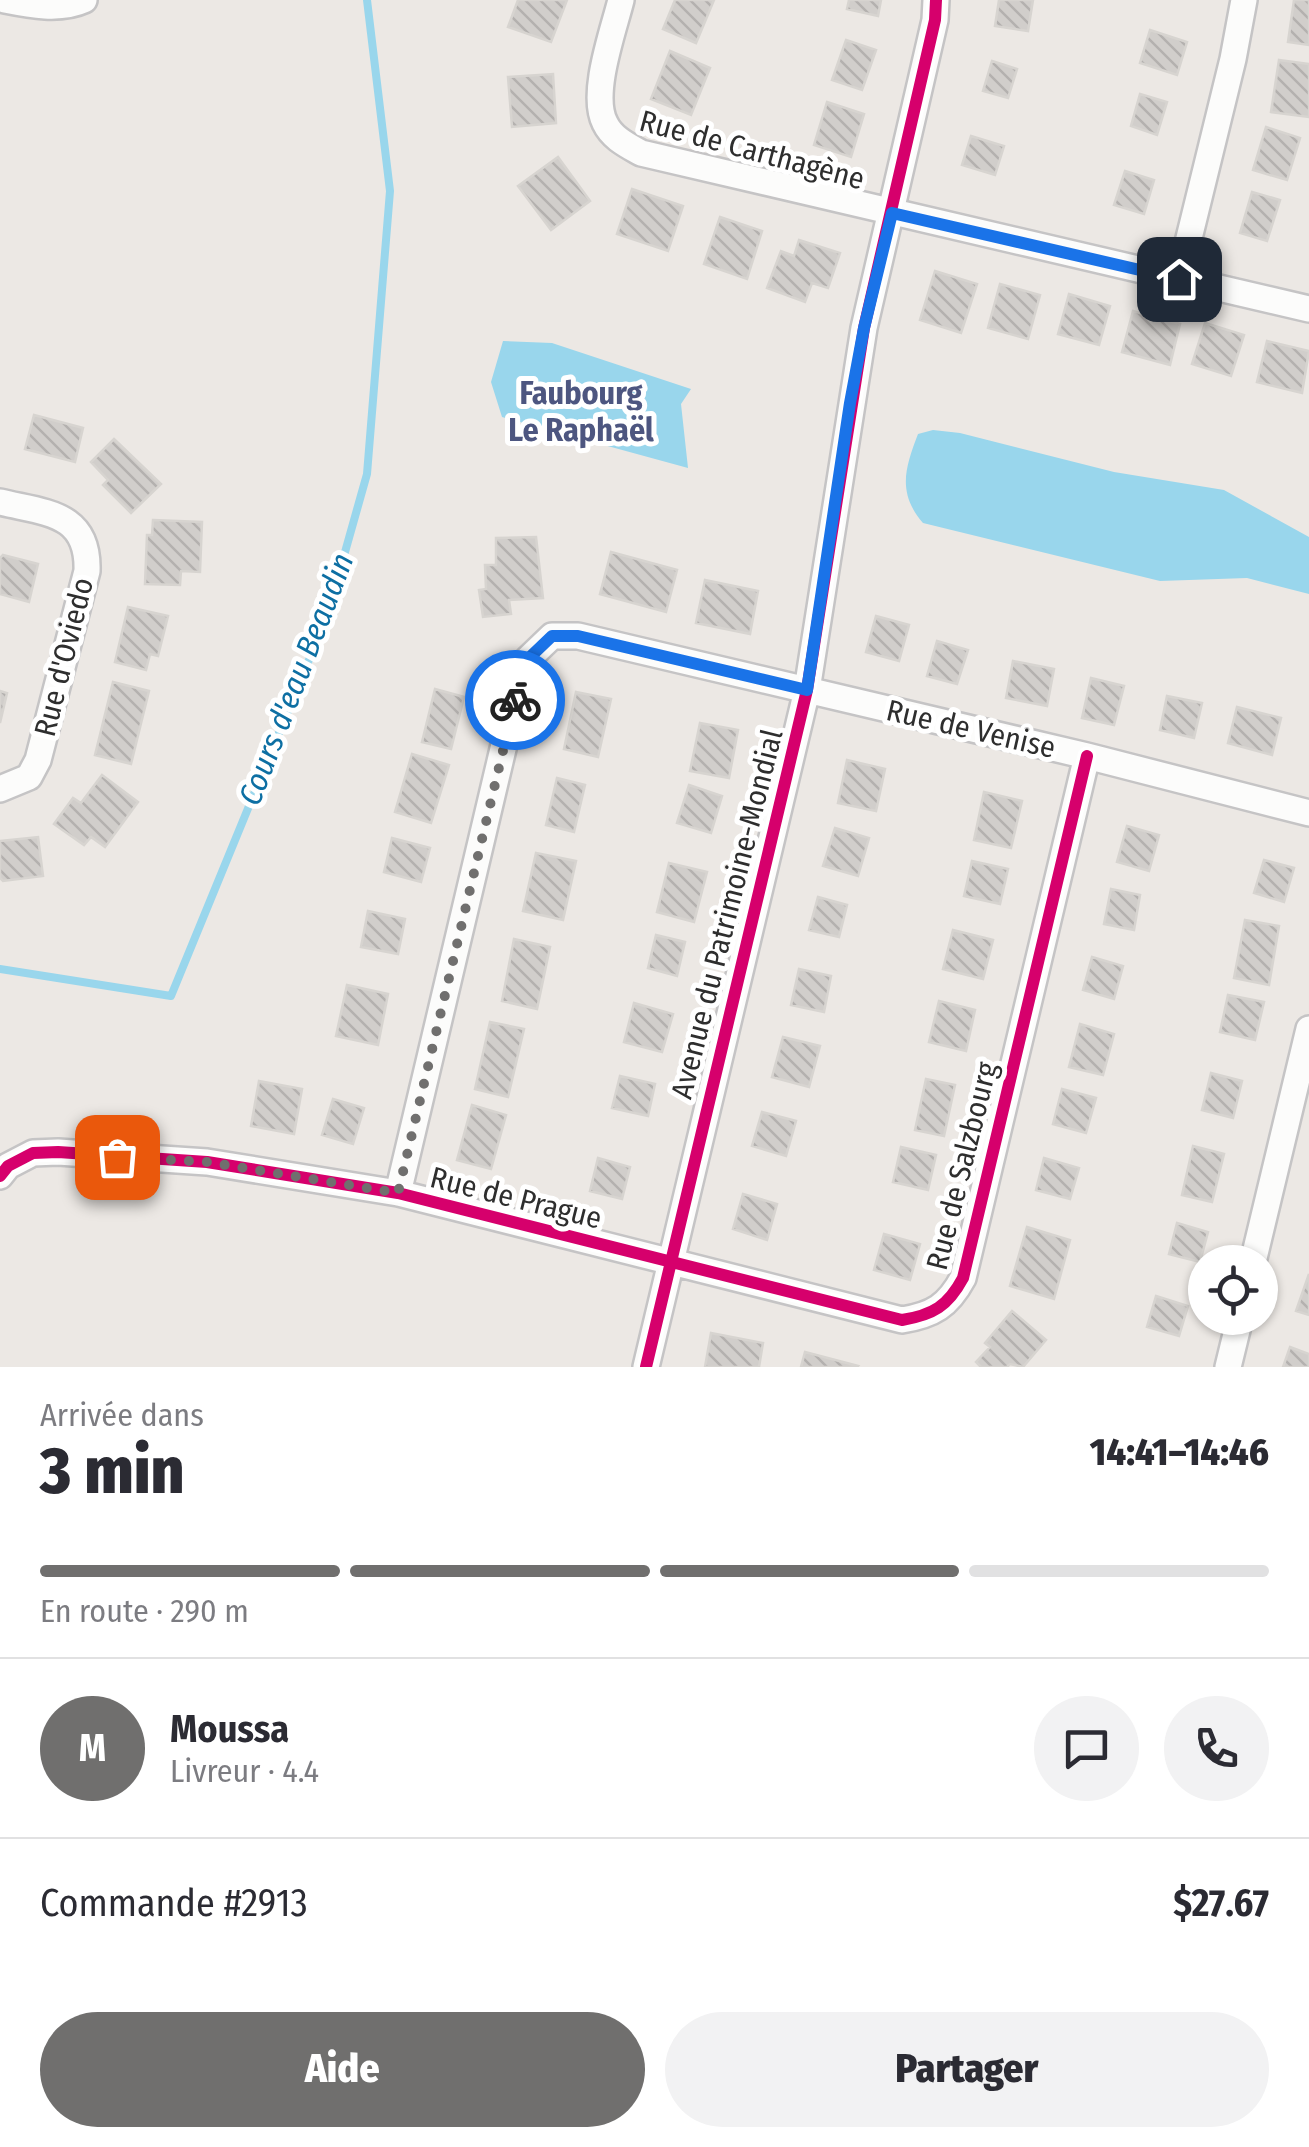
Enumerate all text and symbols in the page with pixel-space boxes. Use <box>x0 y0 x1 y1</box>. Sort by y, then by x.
street label: Rue de Carthagène <box>636 103 868 197</box>
pin <box>1137 237 1222 322</box>
icon: home <box>1152 252 1207 307</box>
district label: Faubourg Le Raphaël <box>508 374 654 449</box>
water label: Cours d'eau Beaudin <box>230 548 362 810</box>
street label: Rue d'Oviedo <box>27 574 101 740</box>
courier <box>465 650 565 750</box>
icon: bike <box>488 673 543 728</box>
street label: Rue de Venise <box>883 692 1059 766</box>
street label: Avenue du Patrimoine-Mondial <box>664 725 790 1103</box>
street label: Rue de Salzbourg <box>919 1058 1005 1274</box>
pin <box>75 1115 160 1200</box>
icon: bag <box>90 1130 145 1185</box>
street label: Rue de Prague <box>427 1159 605 1237</box>
map controls <box>1188 1245 1278 1335</box>
button: locate <box>1188 1245 1278 1335</box>
text: Arrivée dans <box>40 1396 204 1434</box>
text: 14:41–14:46 <box>1090 1429 1269 1475</box>
text: 3 min <box>40 1432 185 1510</box>
text: En route · 290 m <box>40 1592 249 1630</box>
button: chat <box>1034 1696 1139 1801</box>
button: phone <box>1164 1696 1269 1801</box>
text: Moussa <box>170 1706 289 1752</box>
text: M <box>79 1725 106 1771</box>
text: Livreur · 4.4 <box>170 1752 319 1790</box>
text: Commande #2913 <box>40 1880 308 1926</box>
text: $27.67 <box>1173 1880 1269 1926</box>
button: Aide <box>40 2012 645 2127</box>
button: Partager <box>665 2012 1269 2127</box>

